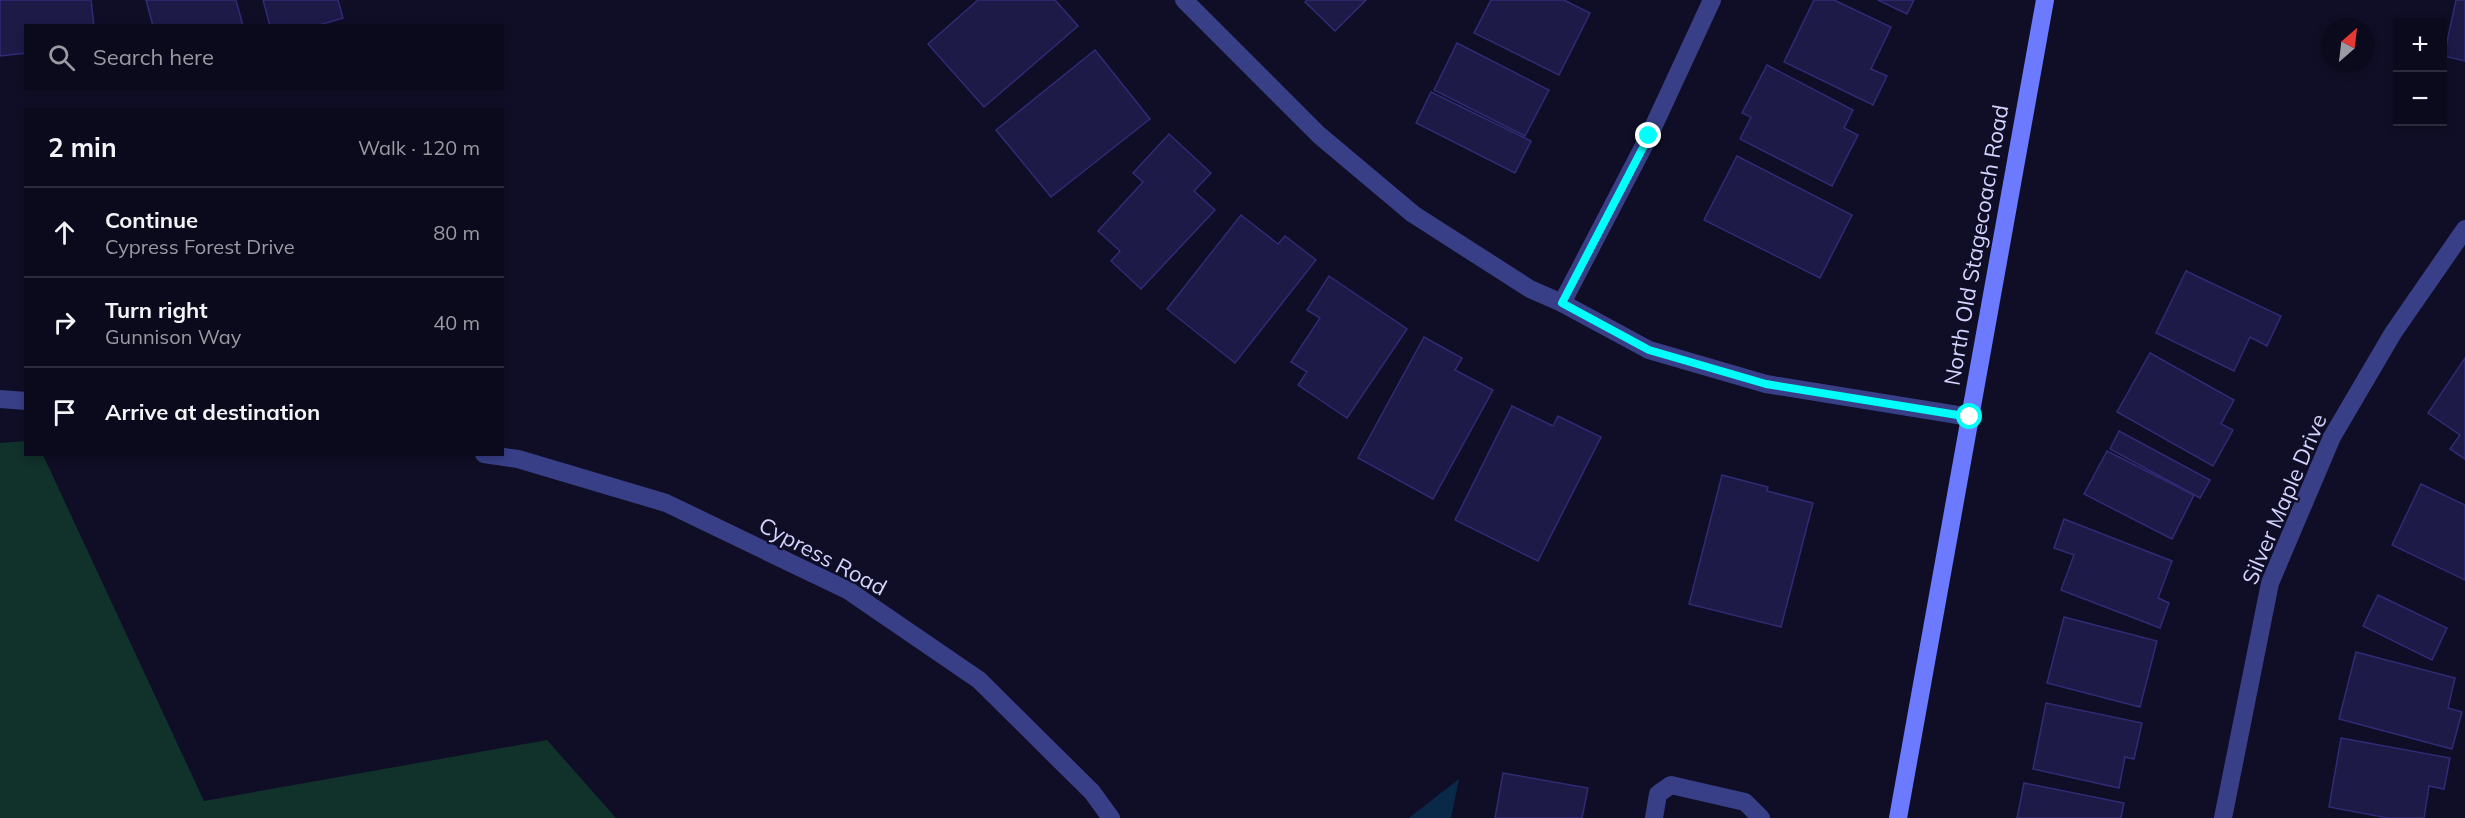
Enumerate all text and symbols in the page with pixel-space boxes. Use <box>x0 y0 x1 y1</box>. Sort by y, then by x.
north arrow <box>2321 18 2375 72</box>
map controls <box>2393 18 2447 126</box>
button: + <box>2393 18 2447 72</box>
search box <box>24 24 504 90</box>
icon: search <box>45 41 78 74</box>
text: Search here <box>93 43 214 71</box>
button: − <box>2393 72 2447 126</box>
street label: North Old Stagecoach Road <box>1937 102 2015 388</box>
route end <box>1635 122 1661 148</box>
text: 2 min <box>48 131 117 164</box>
text: Walk · 120 m <box>358 135 480 160</box>
text: Continue <box>105 206 198 234</box>
icon: ahead <box>48 216 81 249</box>
text: 80 m <box>433 220 480 245</box>
text: Cypress Forest Drive <box>105 234 295 259</box>
text: Turn right <box>105 296 208 324</box>
icon: right <box>48 306 81 339</box>
text: 40 m <box>433 310 480 335</box>
text: Gunnison Way <box>105 324 241 349</box>
icon: arrive <box>48 396 81 429</box>
text: Arrive at destination <box>105 398 320 426</box>
route start <box>1956 403 1982 429</box>
street label: Silver Maple Drive <box>2235 409 2333 589</box>
street label: Cypress Road <box>754 511 892 601</box>

